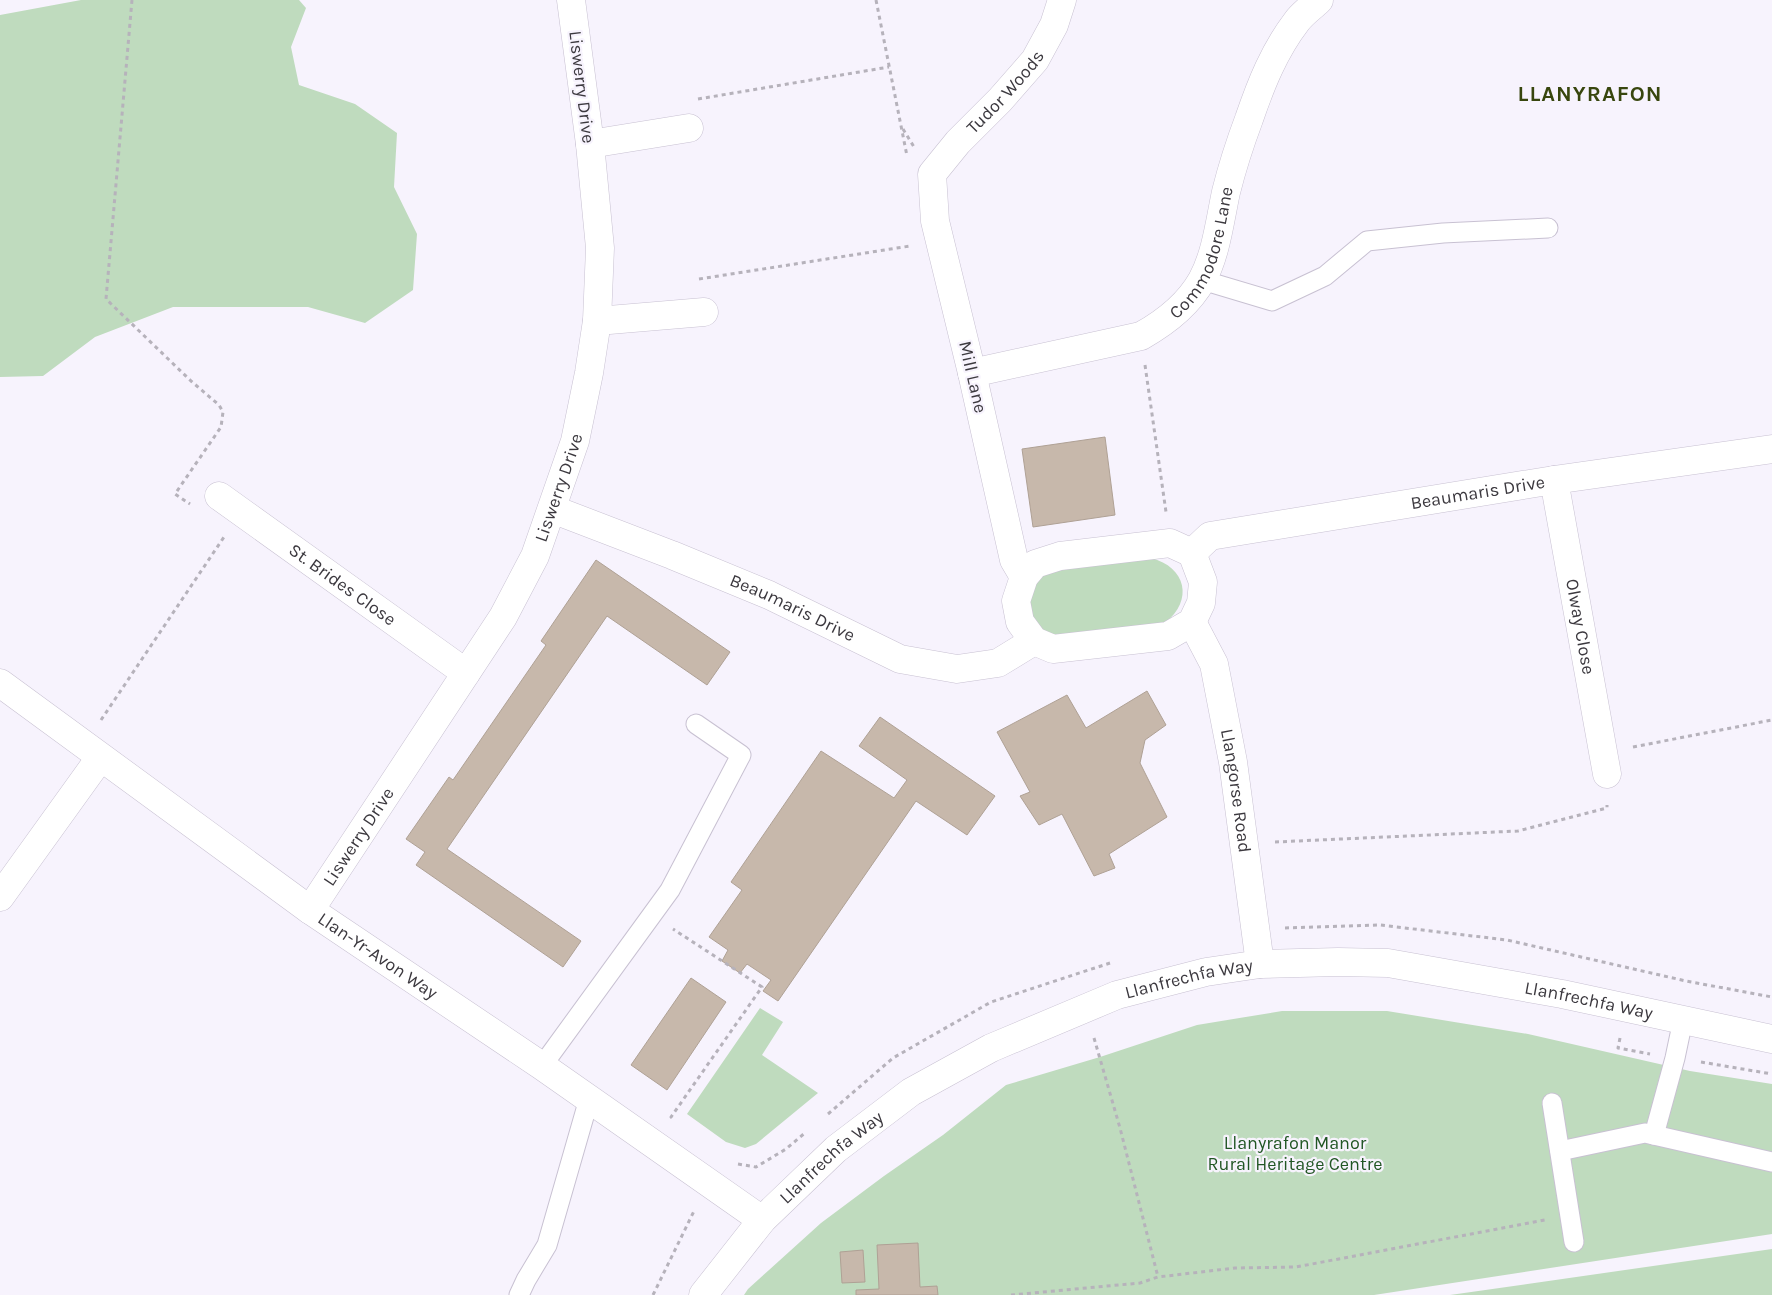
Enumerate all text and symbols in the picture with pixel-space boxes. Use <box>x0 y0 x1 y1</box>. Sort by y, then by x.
street label: Liswerry Drive <box>564 29 600 145</box>
street label: Tudor Woods <box>962 47 1049 138</box>
district label: LLANYRAFON <box>1518 81 1662 107</box>
street label: Commodore Lane <box>1165 184 1238 324</box>
street label: Mill Lane <box>954 339 992 415</box>
street label: Liswerry Drive <box>530 432 587 545</box>
street label: Beaumaris Drive <box>1409 471 1546 514</box>
street label: St. Brides Close <box>285 539 400 630</box>
street label: Beaumaris Drive <box>727 569 859 646</box>
street label: Olway Close <box>1561 577 1600 676</box>
street label: Llangorse Road <box>1216 727 1256 854</box>
street label: Liswerry Drive <box>318 783 399 890</box>
street label: Llan-Yr-Avon Way <box>314 907 443 1004</box>
street label: Llanfrechfa Way <box>1123 954 1255 1004</box>
street label: Llanfrechfa Way <box>1523 977 1656 1024</box>
street label: Llanfrechfa Way <box>775 1106 888 1208</box>
park label: Llanyrafon Manor Rural Heritage Centre <box>1208 1132 1382 1175</box>

